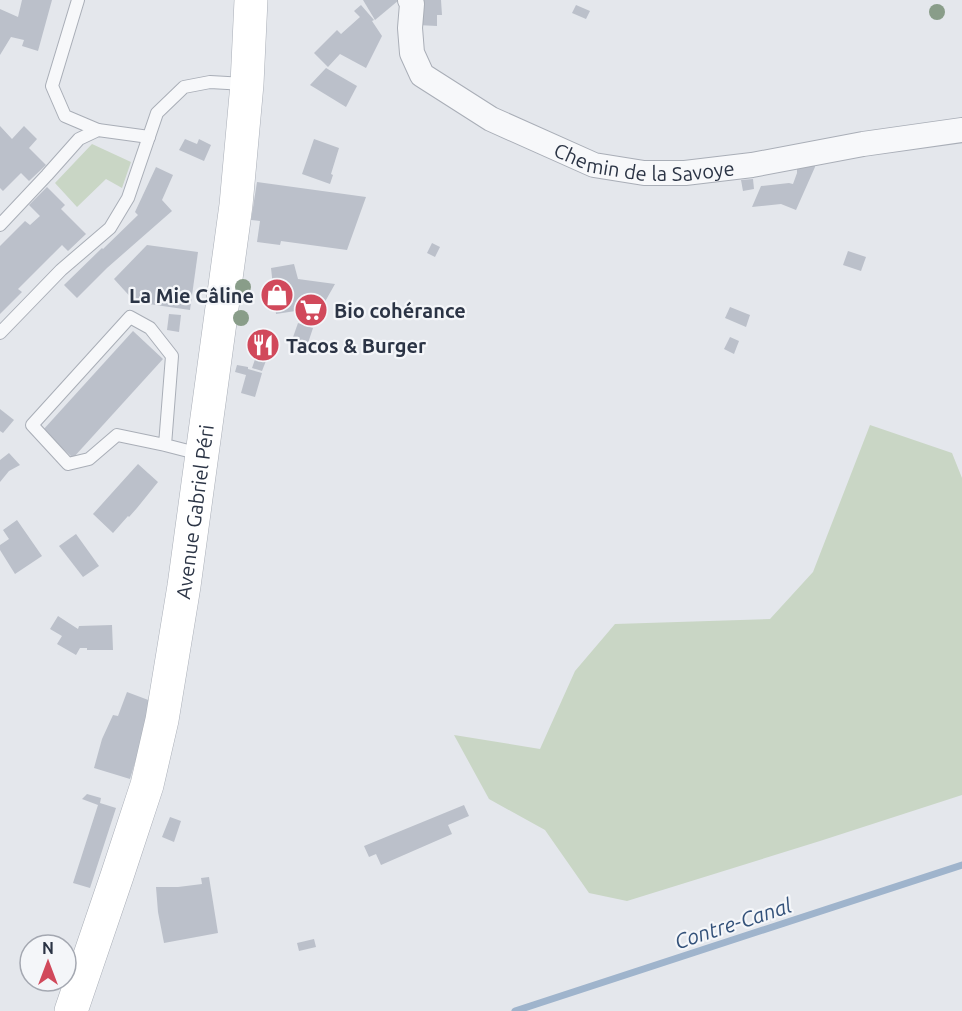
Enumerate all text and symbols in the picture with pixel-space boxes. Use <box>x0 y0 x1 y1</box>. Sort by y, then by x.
street label: Chemin de la Savoye <box>551 137 736 185</box>
shop icon: La Mie Câline <box>259 277 295 313</box>
place label: La Mie Câline <box>129 284 254 307</box>
supermarket icon: Bio cohérance <box>293 292 329 328</box>
place label: Bio cohérance <box>334 299 466 322</box>
restaurant icon: Tacos & Burger <box>245 327 281 363</box>
place label: Tacos & Burger <box>286 334 427 357</box>
street label: Avenue Gabriel Péri <box>171 423 217 600</box>
water label: Contre-Canal <box>671 893 795 953</box>
north arrow <box>18 933 78 993</box>
text: N <box>42 939 54 957</box>

